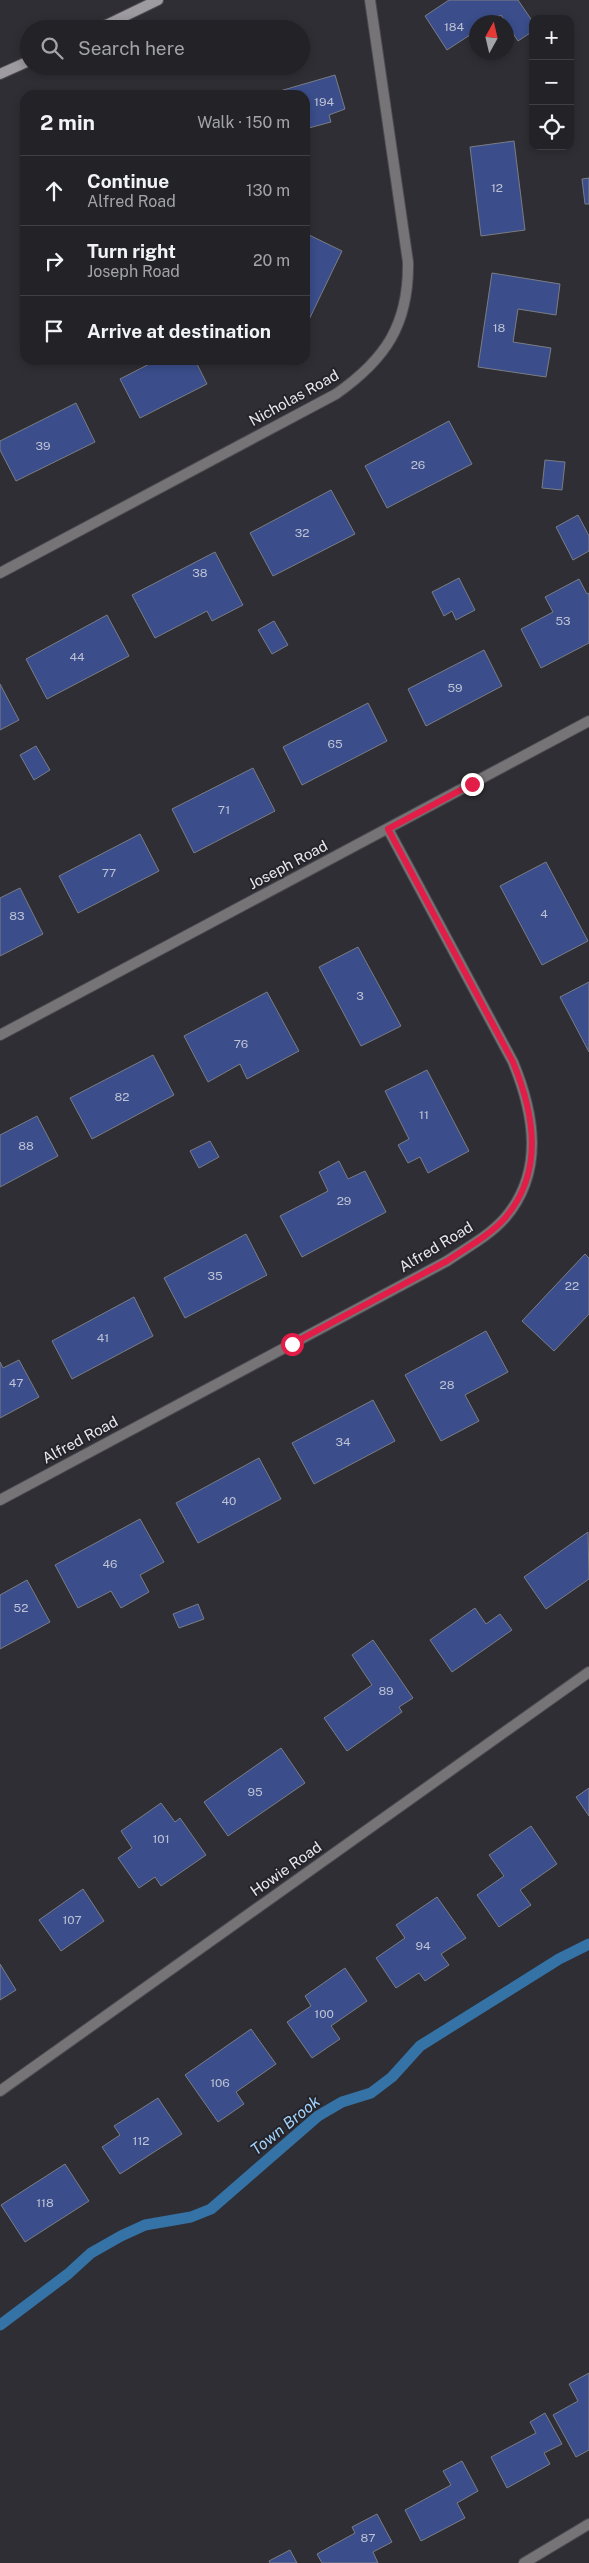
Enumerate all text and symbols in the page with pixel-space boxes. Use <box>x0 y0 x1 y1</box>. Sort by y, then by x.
north arrow <box>469 15 514 60</box>
map controls <box>529 15 574 150</box>
button: + <box>529 15 574 60</box>
search box <box>20 20 310 75</box>
house number: 184 <box>444 20 465 34</box>
icon: search <box>38 34 66 62</box>
text: Search here <box>78 37 185 59</box>
button: − <box>529 60 574 105</box>
house number: 194 <box>314 95 334 109</box>
button: locate <box>529 105 574 150</box>
text: 2 min <box>40 110 95 135</box>
text: Walk · 150 m <box>197 113 290 132</box>
text: Continue <box>87 170 169 192</box>
icon: ahead <box>40 177 68 205</box>
text: 130 m <box>246 181 290 200</box>
house number: 12 <box>491 181 503 195</box>
text: Alfred Road <box>87 192 176 211</box>
text: Turn right <box>87 240 176 262</box>
icon: right <box>40 247 68 275</box>
text: 20 m <box>253 251 290 270</box>
text: Joseph Road <box>87 262 180 281</box>
icon: arrive <box>40 317 68 345</box>
text: Arrive at destination <box>87 320 271 342</box>
house number: 18 <box>493 321 506 335</box>
street label: Nicholas Road <box>246 366 341 429</box>
house number: 39 <box>36 439 50 453</box>
house number: 26 <box>411 458 425 472</box>
house number: 32 <box>295 526 309 540</box>
house number: 38 <box>192 566 208 580</box>
house number: 53 <box>555 614 571 628</box>
house number: 44 <box>69 650 85 664</box>
house number: 59 <box>447 681 463 695</box>
house number: 65 <box>327 737 343 751</box>
route end <box>461 773 484 796</box>
house number: 71 <box>218 803 230 817</box>
street label: Joseph Road <box>245 837 330 893</box>
house number: 77 <box>102 866 116 880</box>
house number: 4 <box>540 907 548 921</box>
house number: 83 <box>9 909 25 923</box>
house number: 3 <box>356 989 364 1003</box>
house number: 76 <box>234 1037 248 1051</box>
house number: 82 <box>115 1090 129 1104</box>
house number: 11 <box>419 1108 429 1122</box>
house number: 88 <box>18 1139 34 1153</box>
house number: 29 <box>337 1194 351 1208</box>
street label: Alfred Road <box>396 1218 476 1275</box>
house number: 35 <box>207 1269 223 1283</box>
house number: 22 <box>565 1279 579 1293</box>
house number: 41 <box>97 1331 109 1345</box>
route start <box>281 1333 304 1356</box>
house number: 47 <box>9 1376 23 1390</box>
house number: 28 <box>440 1378 455 1392</box>
street label: Alfred Road <box>39 1413 120 1467</box>
house number: 34 <box>335 1435 351 1449</box>
house number: 40 <box>222 1494 236 1508</box>
house number: 46 <box>102 1557 118 1571</box>
house number: 52 <box>14 1601 28 1615</box>
house number: 89 <box>378 1684 394 1698</box>
house number: 95 <box>247 1785 263 1799</box>
house number: 101 <box>152 1832 170 1846</box>
street label: Howie Road <box>247 1838 324 1899</box>
house number: 107 <box>62 1913 82 1927</box>
house number: 94 <box>415 1939 431 1953</box>
house number: 100 <box>314 2007 334 2021</box>
house number: 106 <box>210 2076 230 2090</box>
water label: Town Brook <box>247 2092 324 2159</box>
house number: 112 <box>133 2134 149 2148</box>
house number: 118 <box>36 2196 54 2210</box>
house number: 87 <box>361 2531 375 2545</box>

